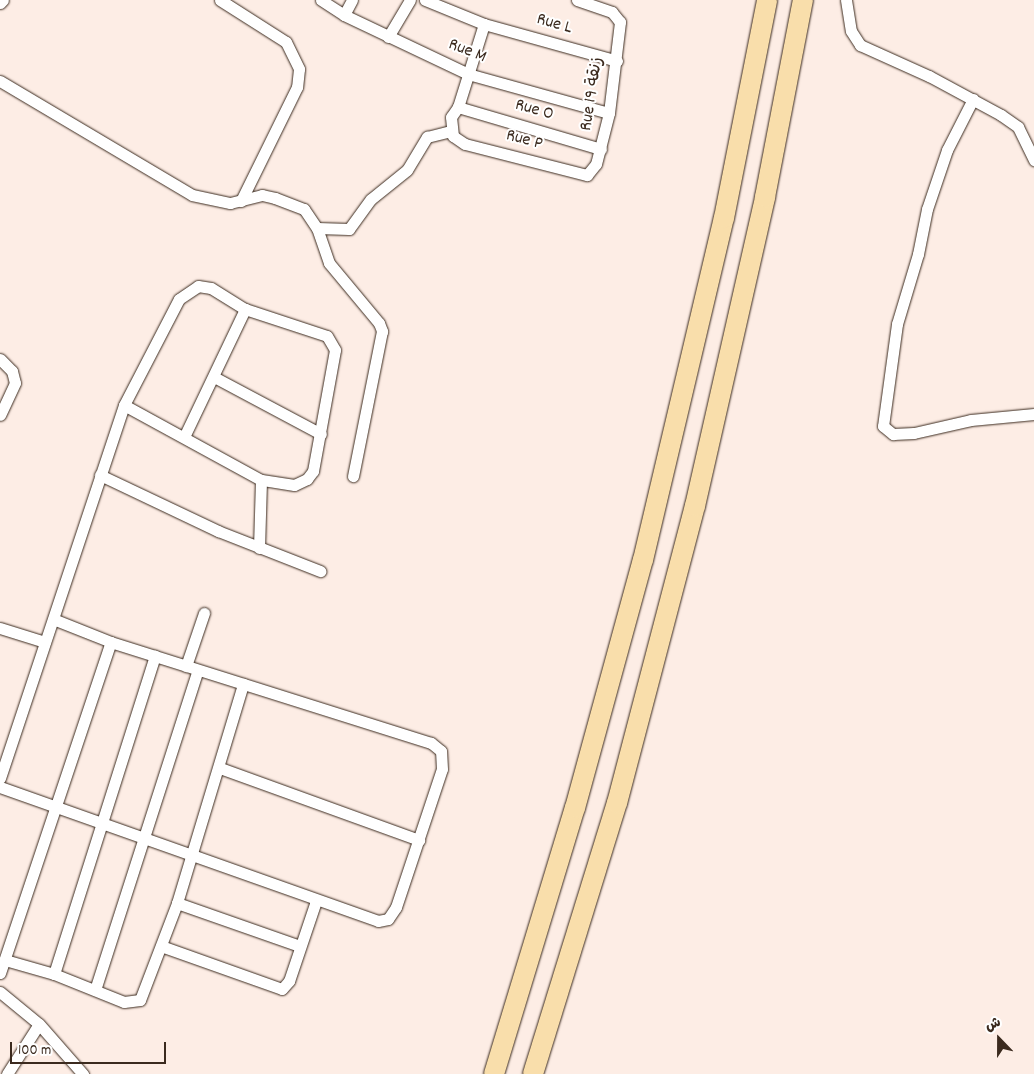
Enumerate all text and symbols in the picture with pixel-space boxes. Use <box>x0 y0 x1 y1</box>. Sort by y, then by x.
street label: Rue L <box>534 10 574 40</box>
street label: Rue M <box>445 35 489 69</box>
street label: Rue 19 زنقة <box>577 56 609 132</box>
street label: Rue O <box>512 95 556 127</box>
street label: Rue P <box>503 126 545 156</box>
text: ش <box>982 1013 1004 1037</box>
north arrow <box>974 1014 1024 1064</box>
scale bar <box>12 1032 169 1064</box>
text: 100 m <box>18 1040 51 1062</box>

